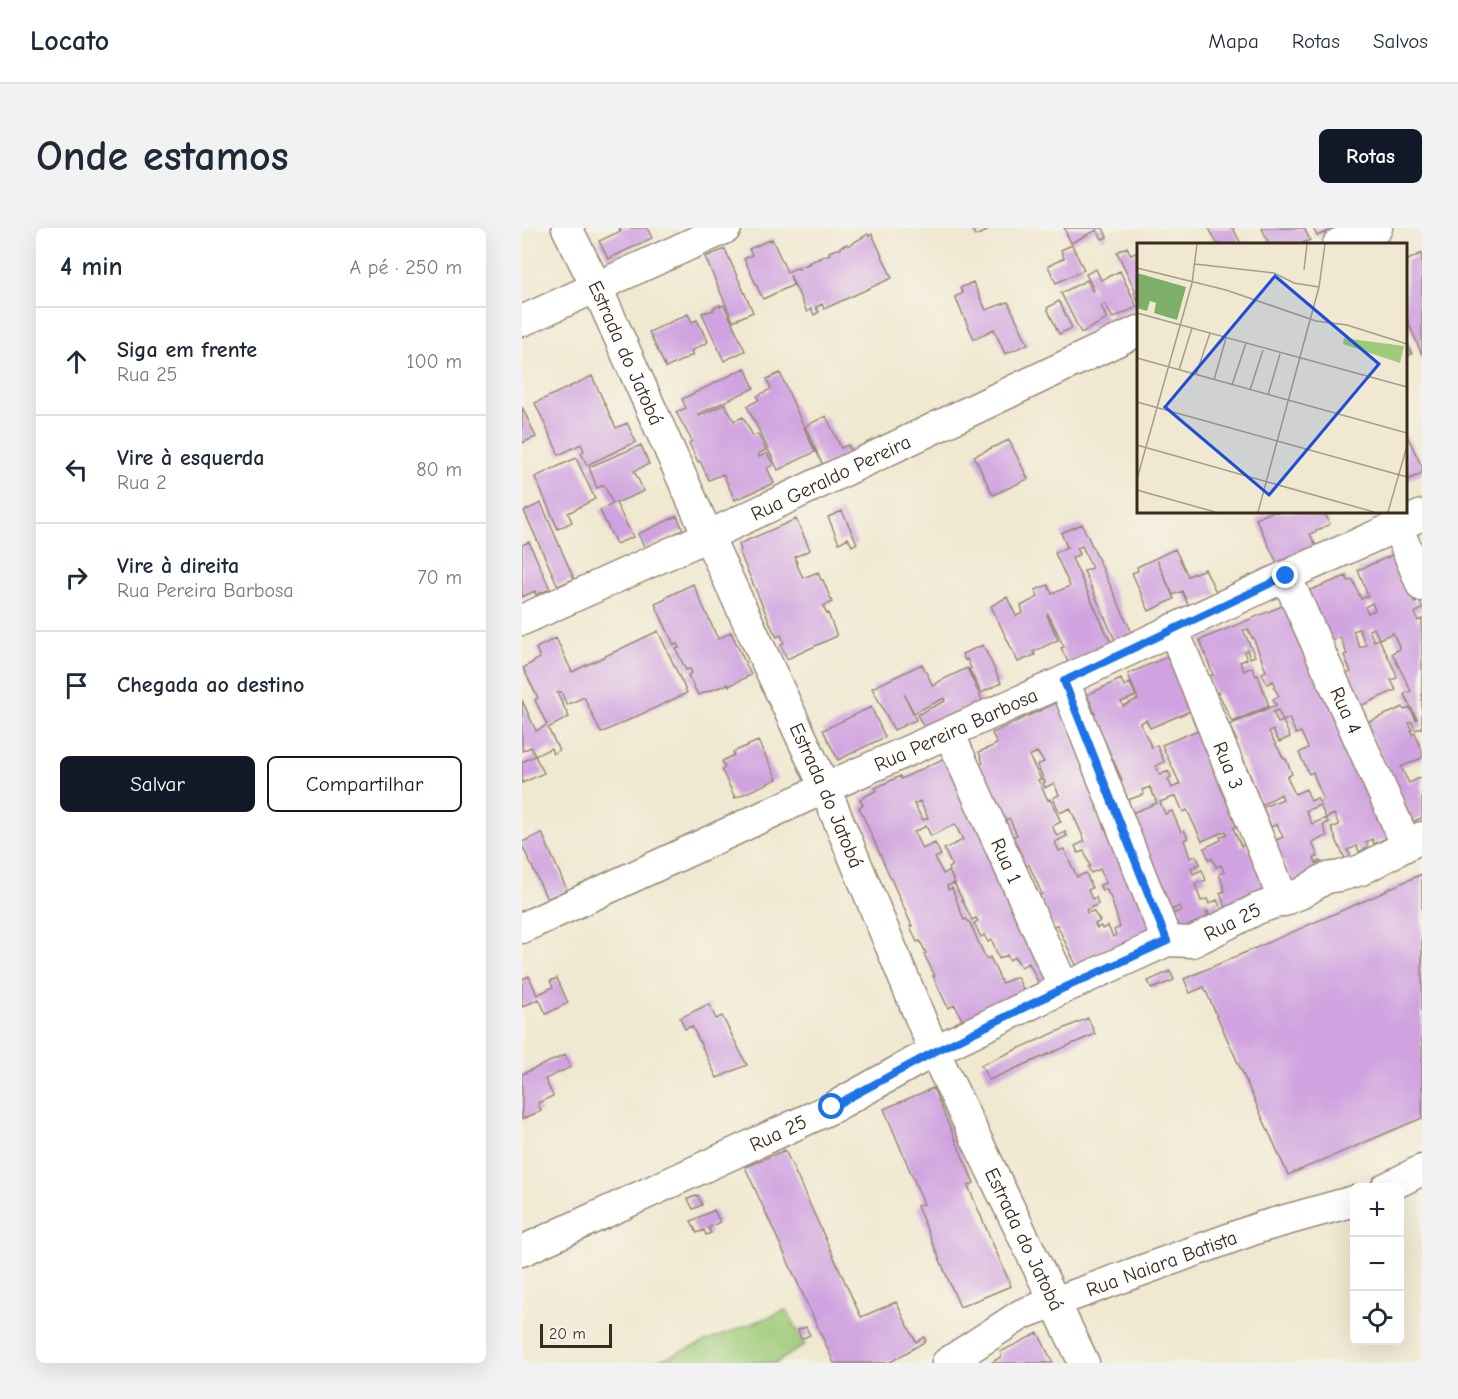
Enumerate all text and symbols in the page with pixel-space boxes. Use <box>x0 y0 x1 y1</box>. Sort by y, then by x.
text: Locato <box>30 25 109 57</box>
text: Mapa <box>1208 29 1259 53</box>
text: Rotas <box>1292 29 1340 53</box>
text: Salvos <box>1373 29 1428 53</box>
button: Rotas <box>1319 129 1422 183</box>
text: Onde estamos <box>36 132 289 181</box>
inset map <box>1137 243 1407 513</box>
text: 4 min <box>60 252 123 282</box>
text: A pé · 250 m <box>349 256 462 279</box>
street label: Estrada do Jatobá <box>584 277 668 429</box>
text: Siga em frente <box>117 337 257 363</box>
icon: ahead <box>60 345 93 378</box>
text: 100 m <box>407 350 462 373</box>
text: Rua 25 <box>117 363 177 386</box>
street label: Rua Geraldo Pereira <box>747 430 914 525</box>
text: Vire à esquerda <box>117 445 265 471</box>
icon: left <box>60 453 93 486</box>
text: 80 m <box>416 458 462 481</box>
text: Rua 2 <box>117 471 167 494</box>
text: Vire à direita <box>117 553 239 579</box>
icon: right <box>60 561 93 594</box>
route end <box>1272 562 1298 588</box>
text: 70 m <box>417 566 462 589</box>
text: Rua Pereira Barbosa <box>117 579 294 602</box>
icon: arrive <box>60 669 93 702</box>
text: Chegada ao destino <box>117 672 304 698</box>
street label: Rua Pereira Barbosa <box>870 683 1041 776</box>
street label: Rua 4 <box>1326 683 1367 737</box>
street label: Estrada do Jatobá <box>785 719 868 871</box>
street label: Rua 3 <box>1209 738 1249 792</box>
button: Salvar <box>60 756 255 812</box>
button: Compartilhar <box>267 756 462 812</box>
street label: Rua 1 <box>986 834 1027 887</box>
street label: Rua 25 <box>1200 898 1264 946</box>
route start <box>818 1093 844 1119</box>
street label: Rua 25 <box>746 1110 810 1156</box>
street label: Estrada do Jatobá <box>980 1164 1069 1314</box>
map controls <box>1350 1183 1404 1345</box>
button: + <box>1350 1183 1404 1237</box>
street label: Rua Naiara Batista <box>1083 1225 1240 1301</box>
button: − <box>1350 1237 1404 1291</box>
button: locate <box>1350 1291 1404 1345</box>
scale bar <box>540 1321 612 1348</box>
text: 20 m <box>549 1325 586 1343</box>

